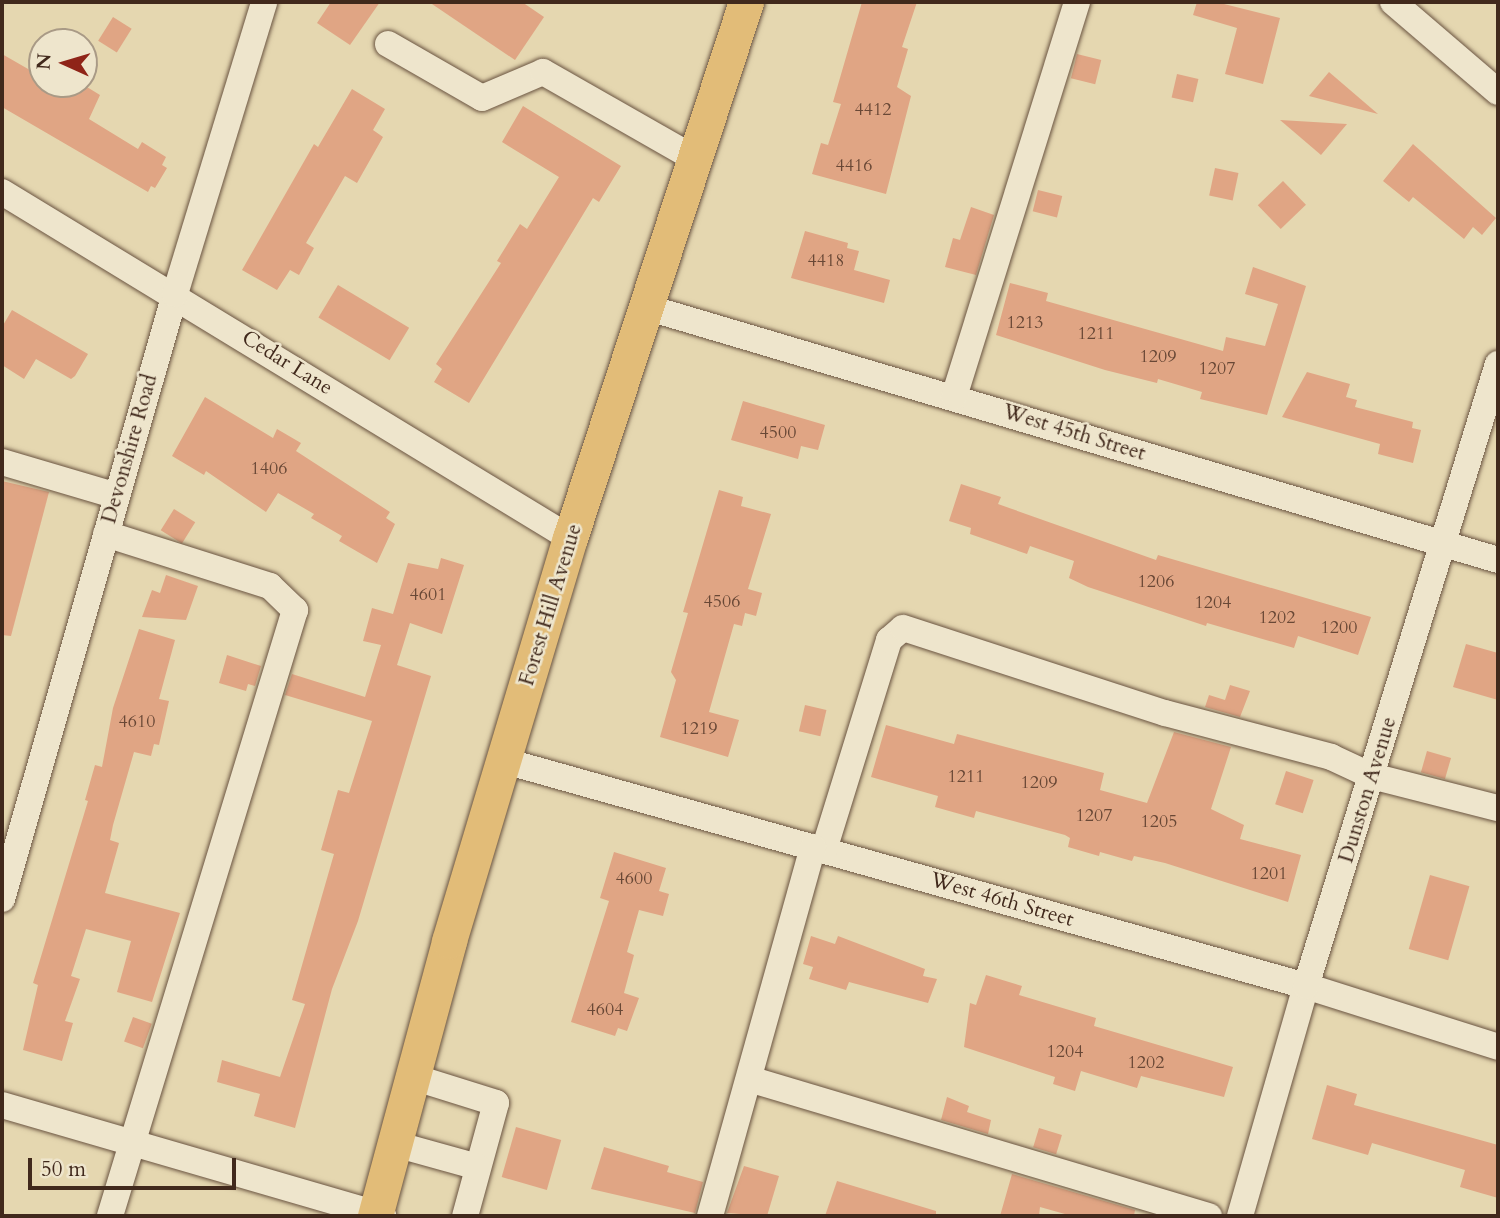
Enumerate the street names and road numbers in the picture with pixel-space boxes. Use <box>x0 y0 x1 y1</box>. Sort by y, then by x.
street label: Cedar Lane <box>237 325 337 401</box>
street label: Devonshire Road <box>97 372 163 526</box>
street label: West 45th Street <box>1000 399 1148 467</box>
street label: Forest Hill Avenue <box>514 521 588 689</box>
street label: Dunston Avenue <box>1334 714 1402 866</box>
street label: West 46th Street <box>927 868 1077 932</box>

